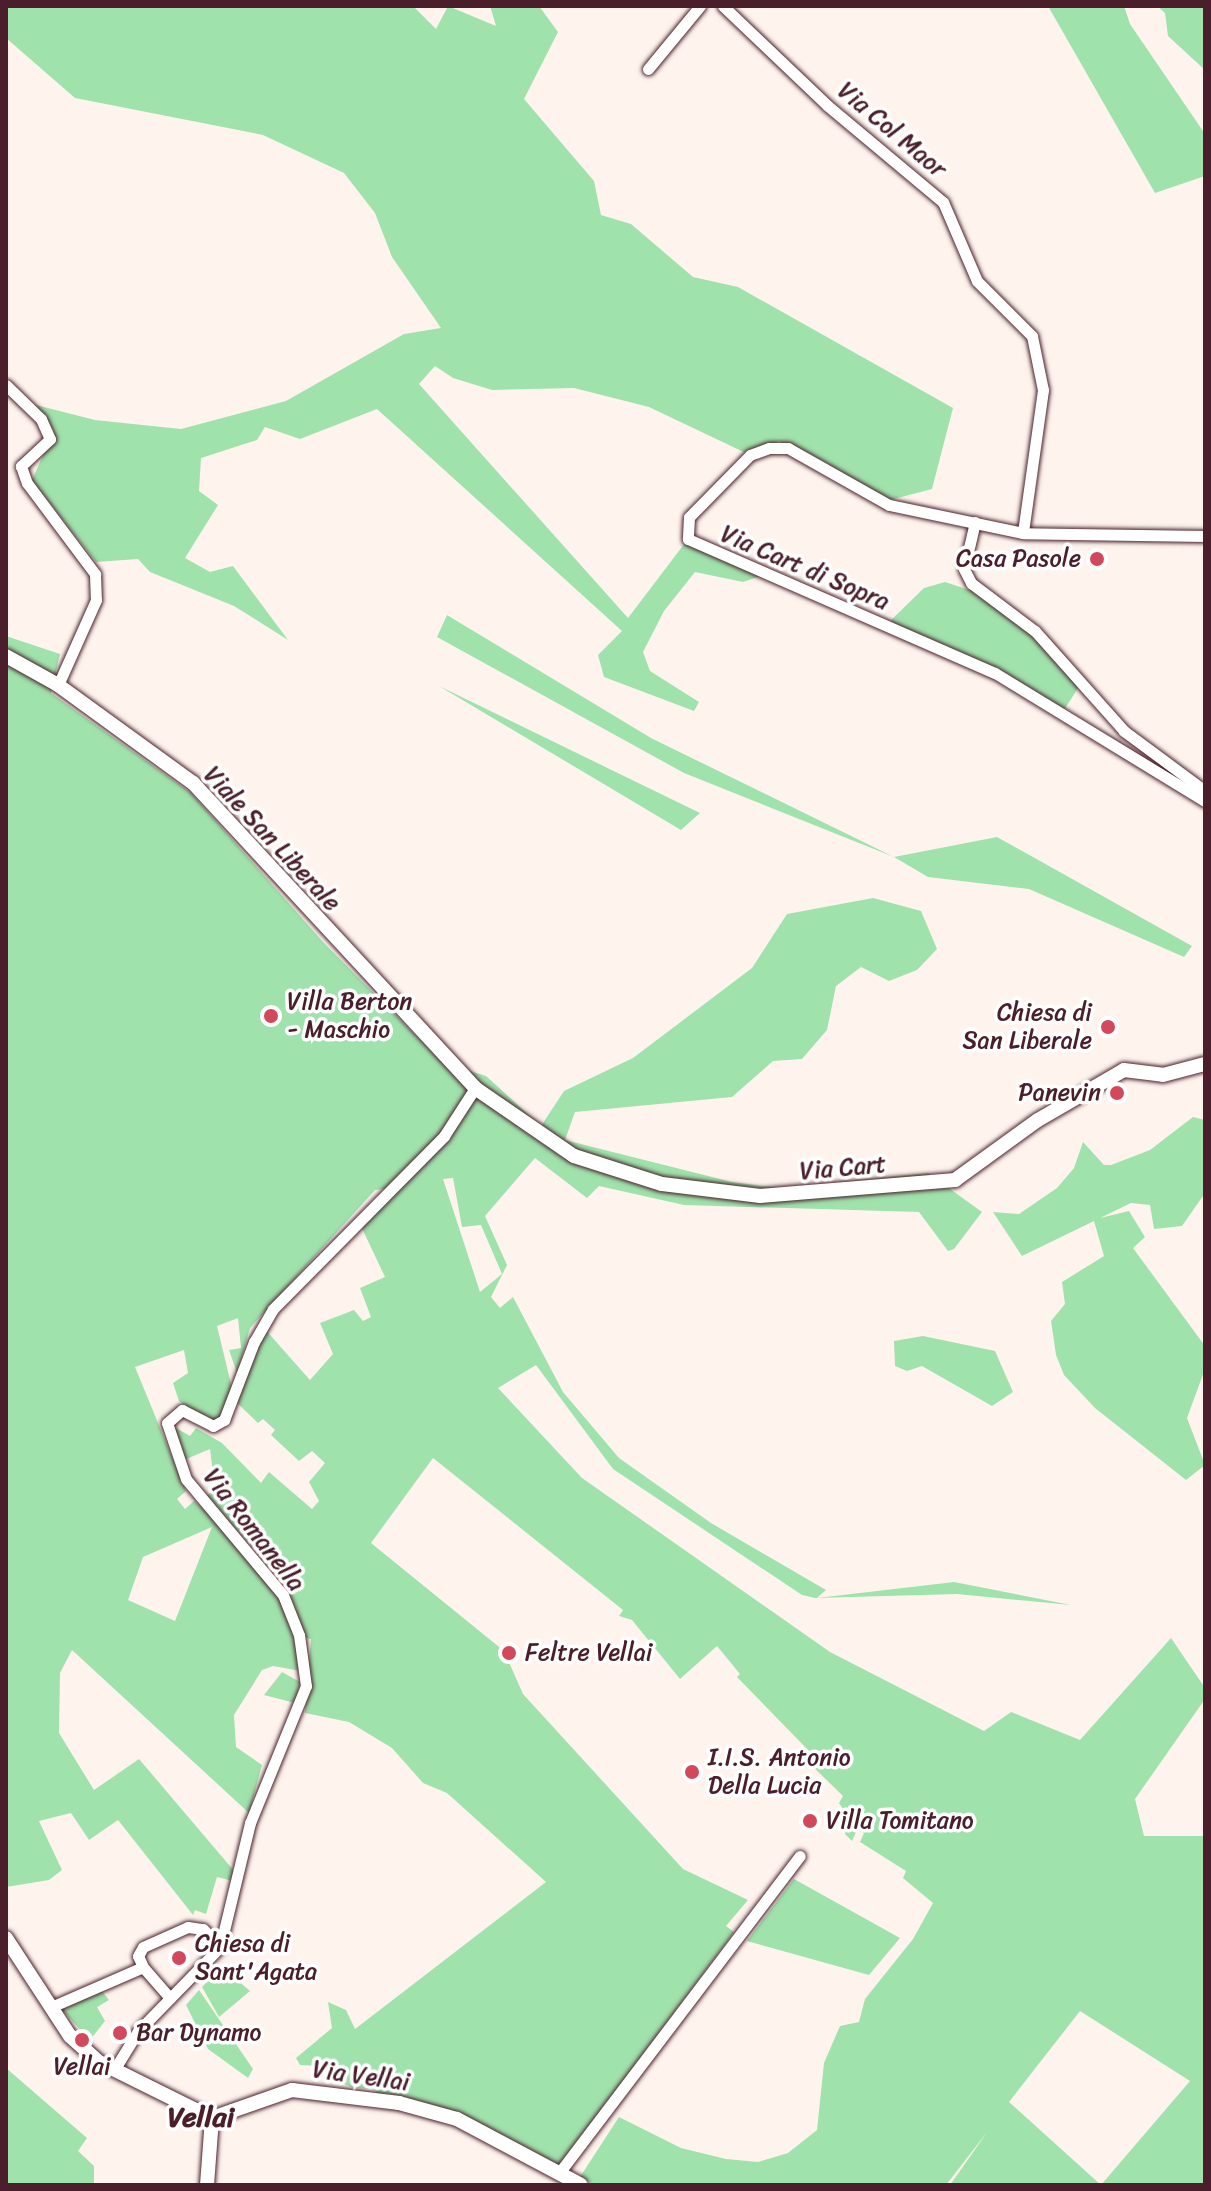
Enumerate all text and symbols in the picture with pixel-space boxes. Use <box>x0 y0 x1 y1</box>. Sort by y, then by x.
street label: Via Col Maor <box>832 76 952 184</box>
street label: Via Cart di Sopra <box>716 520 894 616</box>
place label: Casa Pasole <box>956 545 1081 573</box>
marker: Casa Pasole <box>1088 550 1106 568</box>
street label: Viale San Liberale <box>197 760 347 918</box>
place label: Villa Berton - Maschio <box>287 988 413 1044</box>
place label: Chiesa di San Liberale <box>961 999 1092 1055</box>
marker: Villa Berton - Maschio <box>262 1007 280 1025</box>
marker: Chiesa di San Liberale <box>1099 1018 1117 1036</box>
place label: Panevin <box>1018 1079 1101 1107</box>
marker: Panevin <box>1108 1084 1126 1102</box>
street label: Via Cart <box>799 1150 887 1186</box>
street label: Via Romanella <box>198 1463 310 1597</box>
place label: Feltre Vellai <box>525 1639 653 1667</box>
marker: Feltre Vellai <box>500 1644 518 1662</box>
place label: I.I.S. Antonio Della Lucia <box>708 1744 851 1800</box>
marker: I.I.S. Antonio Della Lucia <box>683 1763 701 1781</box>
place label: Villa Tomitano <box>826 1807 975 1835</box>
marker: Villa Tomitano <box>801 1812 819 1830</box>
place label: Chiesa di Sant'Agata <box>195 1930 317 1986</box>
marker: Chiesa di Sant'Agata <box>170 1949 188 1967</box>
place label: Bar Dynamo <box>136 2019 262 2047</box>
marker: Bar Dynamo <box>111 2024 129 2042</box>
marker: Vellai <box>73 2031 91 2049</box>
place label: Vellai <box>53 2053 111 2081</box>
street label: Via Vellai <box>311 2055 411 2097</box>
district label: Vellai <box>168 2100 234 2134</box>

